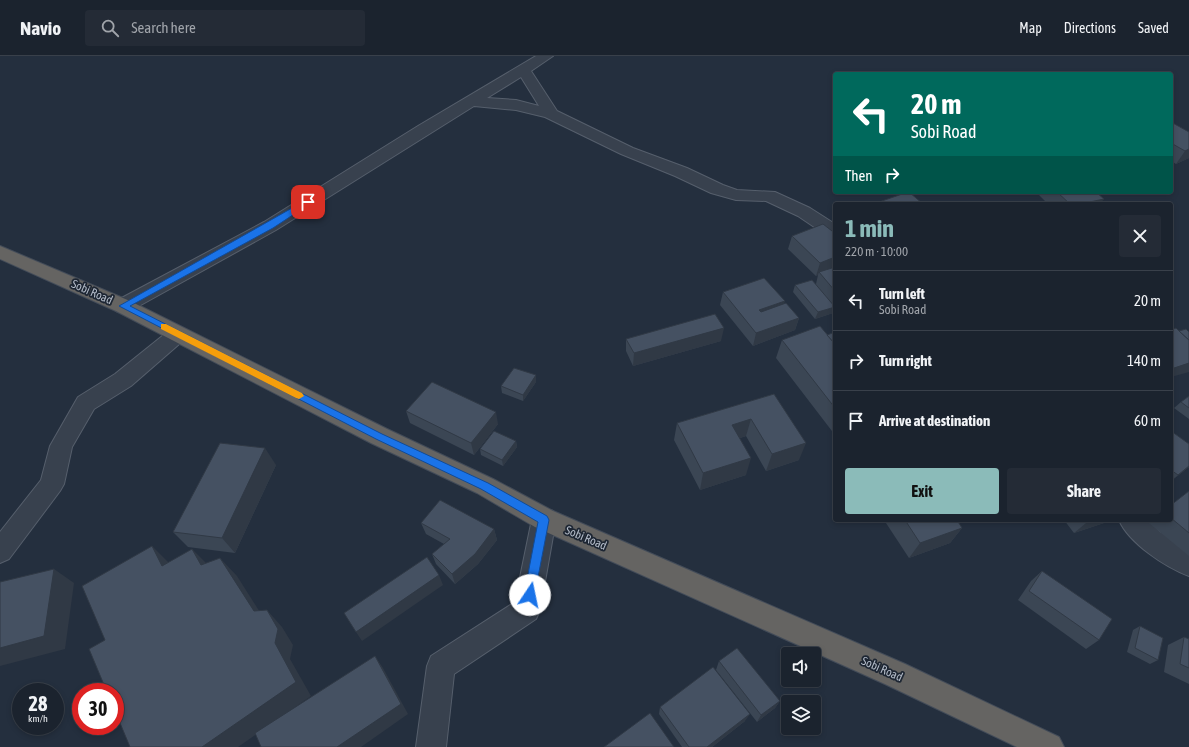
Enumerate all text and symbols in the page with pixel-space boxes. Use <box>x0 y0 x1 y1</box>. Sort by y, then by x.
search box <box>85 10 365 46</box>
text: Navio <box>20 17 61 39</box>
icon: search <box>99 17 121 39</box>
text: Search here <box>131 19 196 36</box>
text: Map <box>1019 20 1042 36</box>
text: Directions <box>1064 20 1116 36</box>
text: Saved <box>1138 20 1169 36</box>
icon: left <box>845 88 897 140</box>
text: 20 m <box>911 88 961 120</box>
text: Sobi Road <box>911 121 977 142</box>
icon: right <box>881 164 903 186</box>
text: Then <box>845 167 873 184</box>
pin <box>291 185 325 219</box>
icon: arrive <box>297 191 319 213</box>
text: 1 min <box>845 215 894 242</box>
button: close <box>1119 215 1161 257</box>
text: 220 m · 10:00 <box>845 244 908 259</box>
street label: Sobi Road <box>69 277 115 307</box>
text: Turn left <box>879 285 925 302</box>
icon: left <box>845 290 867 312</box>
text: 20 m <box>1134 292 1161 309</box>
text: Sobi Road <box>879 302 926 317</box>
icon: right <box>845 350 867 372</box>
text: Turn right <box>879 352 932 369</box>
text: 140 m <box>1127 352 1161 369</box>
icon: arrive <box>845 410 867 432</box>
text: Arrive at destination <box>879 412 990 429</box>
text: 60 m <box>1134 412 1161 429</box>
button: Exit <box>845 468 999 514</box>
button: Share <box>1007 468 1161 514</box>
street label: Sobi Road <box>563 523 609 553</box>
position arrow <box>509 574 551 616</box>
map controls <box>781 647 821 735</box>
button: sound <box>781 647 821 687</box>
street label: Sobi Road <box>859 654 905 684</box>
speed limit sign: 30 <box>72 683 124 735</box>
text: 28 <box>29 692 47 715</box>
button: layers <box>781 695 821 735</box>
text: km/h <box>28 713 48 724</box>

